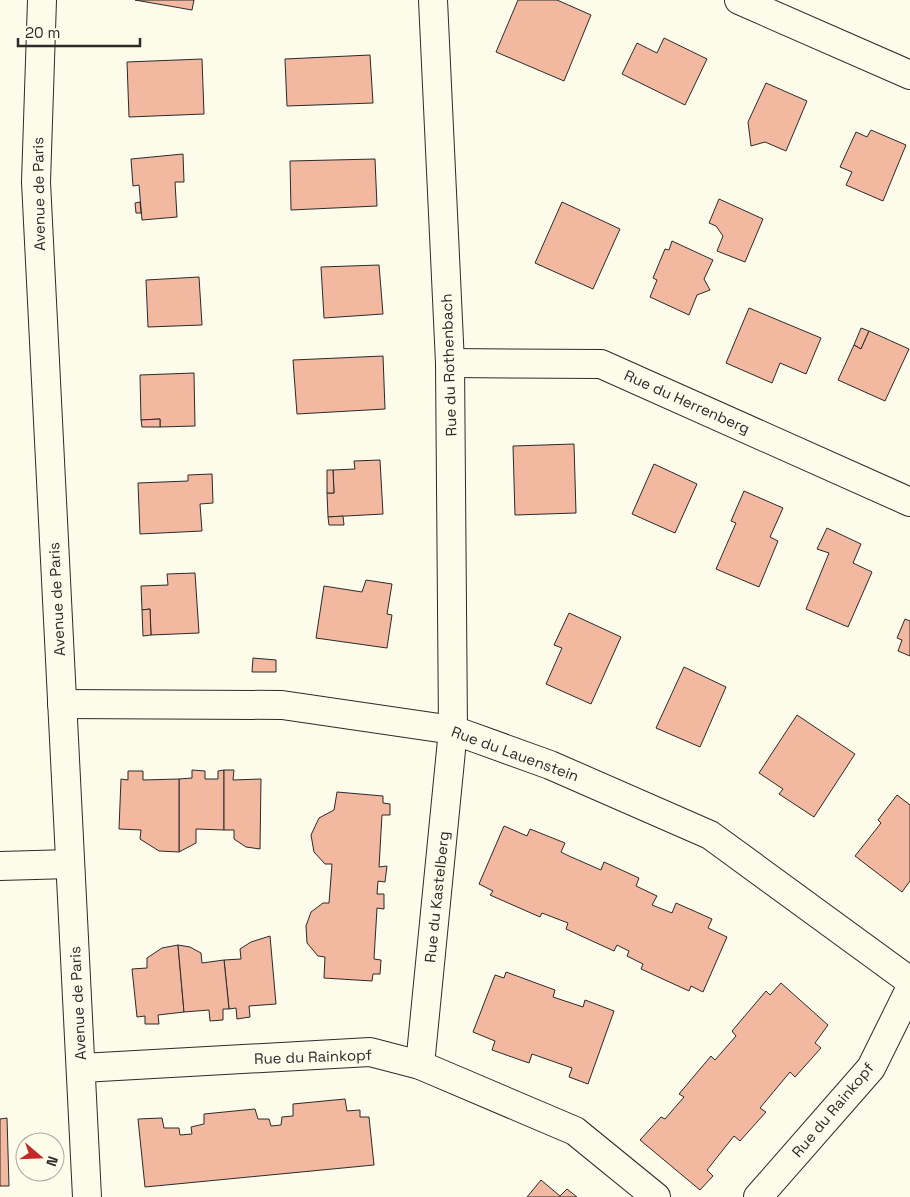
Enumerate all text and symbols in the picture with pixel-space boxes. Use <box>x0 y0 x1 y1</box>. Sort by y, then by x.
scale bar <box>18 15 140 47</box>
text: 20 m <box>25 23 60 42</box>
street label: Avenue de Paris <box>28 137 49 251</box>
street label: Rue du Rothenbach <box>437 293 460 437</box>
street label: Rue du Herrenberg <box>621 365 753 438</box>
street label: Avenue de Paris <box>44 542 69 656</box>
street label: Rue du Lauenstein <box>449 722 581 785</box>
street label: Rue du Kastelberg <box>420 830 453 964</box>
street label: Avenue de Paris <box>65 946 90 1060</box>
street label: Rue du Rainkopf <box>254 1045 373 1068</box>
street label: Rue du Rainkopf <box>787 1058 878 1161</box>
north arrow <box>15 1132 65 1182</box>
text: N <box>42 1154 62 1169</box>

